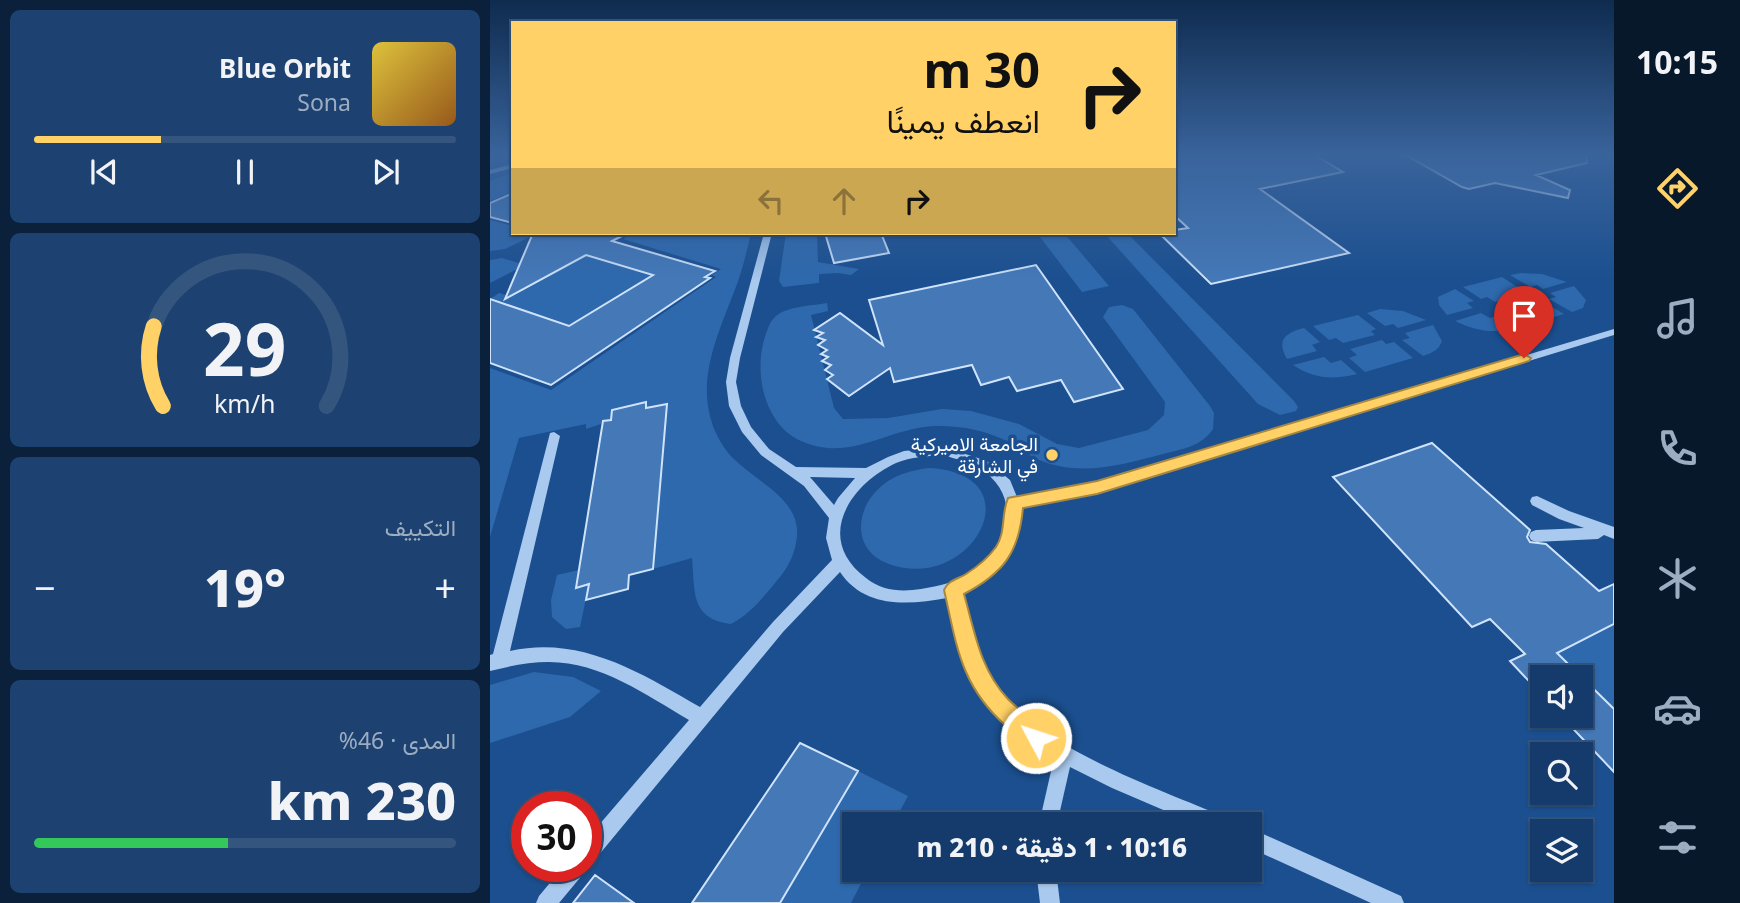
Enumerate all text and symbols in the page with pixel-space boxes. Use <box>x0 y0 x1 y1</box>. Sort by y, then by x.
text: 30 m <box>923 36 1040 102</box>
text: 10:15 <box>1636 40 1718 83</box>
icon: right <box>1064 49 1155 140</box>
text: Blue Orbit <box>219 50 351 86</box>
text: Sona <box>297 86 351 118</box>
text: انعطف يمينًا <box>886 99 1040 142</box>
icon: previous <box>85 153 123 191</box>
icon: pause <box>226 153 264 191</box>
icon: next <box>367 153 405 191</box>
icon: directions <box>1653 164 1702 213</box>
icon: left <box>752 182 790 220</box>
icon: ahead <box>825 182 863 220</box>
icon: right <box>898 182 936 220</box>
pin <box>1494 286 1554 358</box>
icon: music <box>1653 294 1702 343</box>
icon: arrive <box>1505 297 1543 335</box>
text: 29 <box>203 298 287 397</box>
text: km/h <box>214 386 276 420</box>
icon: phone <box>1653 424 1702 473</box>
place label: الجامعة الاميركية في الشارقة <box>911 431 1038 482</box>
marker: الجامعة الاميركية في الشارقة <box>1044 447 1060 463</box>
text: التكييف <box>385 511 456 543</box>
text: 19° <box>204 551 286 622</box>
icon: climate <box>1653 554 1702 603</box>
text: − <box>34 561 56 613</box>
text: + <box>434 561 456 613</box>
map controls <box>1530 665 1593 882</box>
button: sound <box>1530 665 1593 728</box>
icon: car <box>1653 684 1702 733</box>
position arrow <box>999 701 1073 775</box>
text: المدى · 46% <box>339 724 456 756</box>
button: search <box>1530 742 1593 805</box>
text: 230 km <box>268 764 456 835</box>
speed limit sign: 30 <box>511 791 602 882</box>
icon: filters <box>1653 813 1702 862</box>
button: layers <box>1530 819 1593 882</box>
text: 10:16 · 1 دقيقة · 210 m <box>917 829 1187 865</box>

